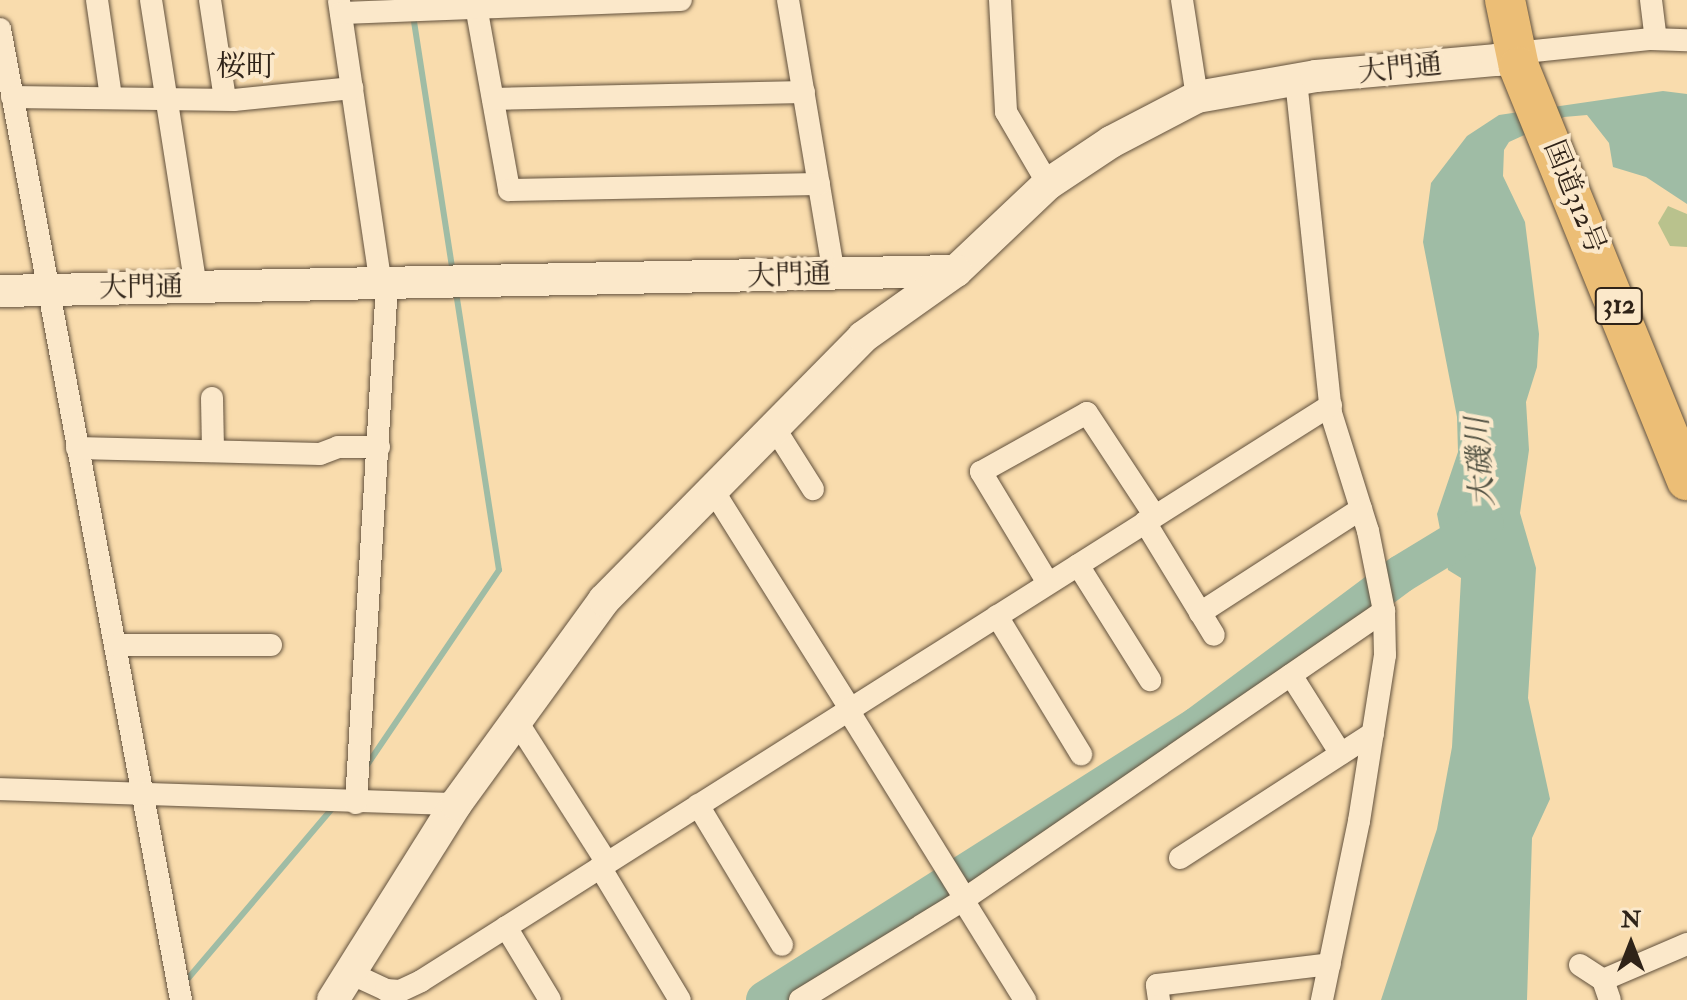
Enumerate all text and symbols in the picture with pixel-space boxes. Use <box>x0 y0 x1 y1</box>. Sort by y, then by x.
street label: 大門通 <box>1356 48 1444 90</box>
district label: 桜町 <box>216 49 276 85</box>
street label: 国道312号 <box>1536 136 1612 258</box>
street label: 大門通 <box>746 258 832 294</box>
street label: 大門通 <box>99 270 183 306</box>
road number: 312 <box>1593 284 1645 328</box>
water label: 大磯川 <box>1460 416 1502 508</box>
north arrow <box>1591 904 1671 984</box>
text: N <box>1621 906 1641 934</box>

